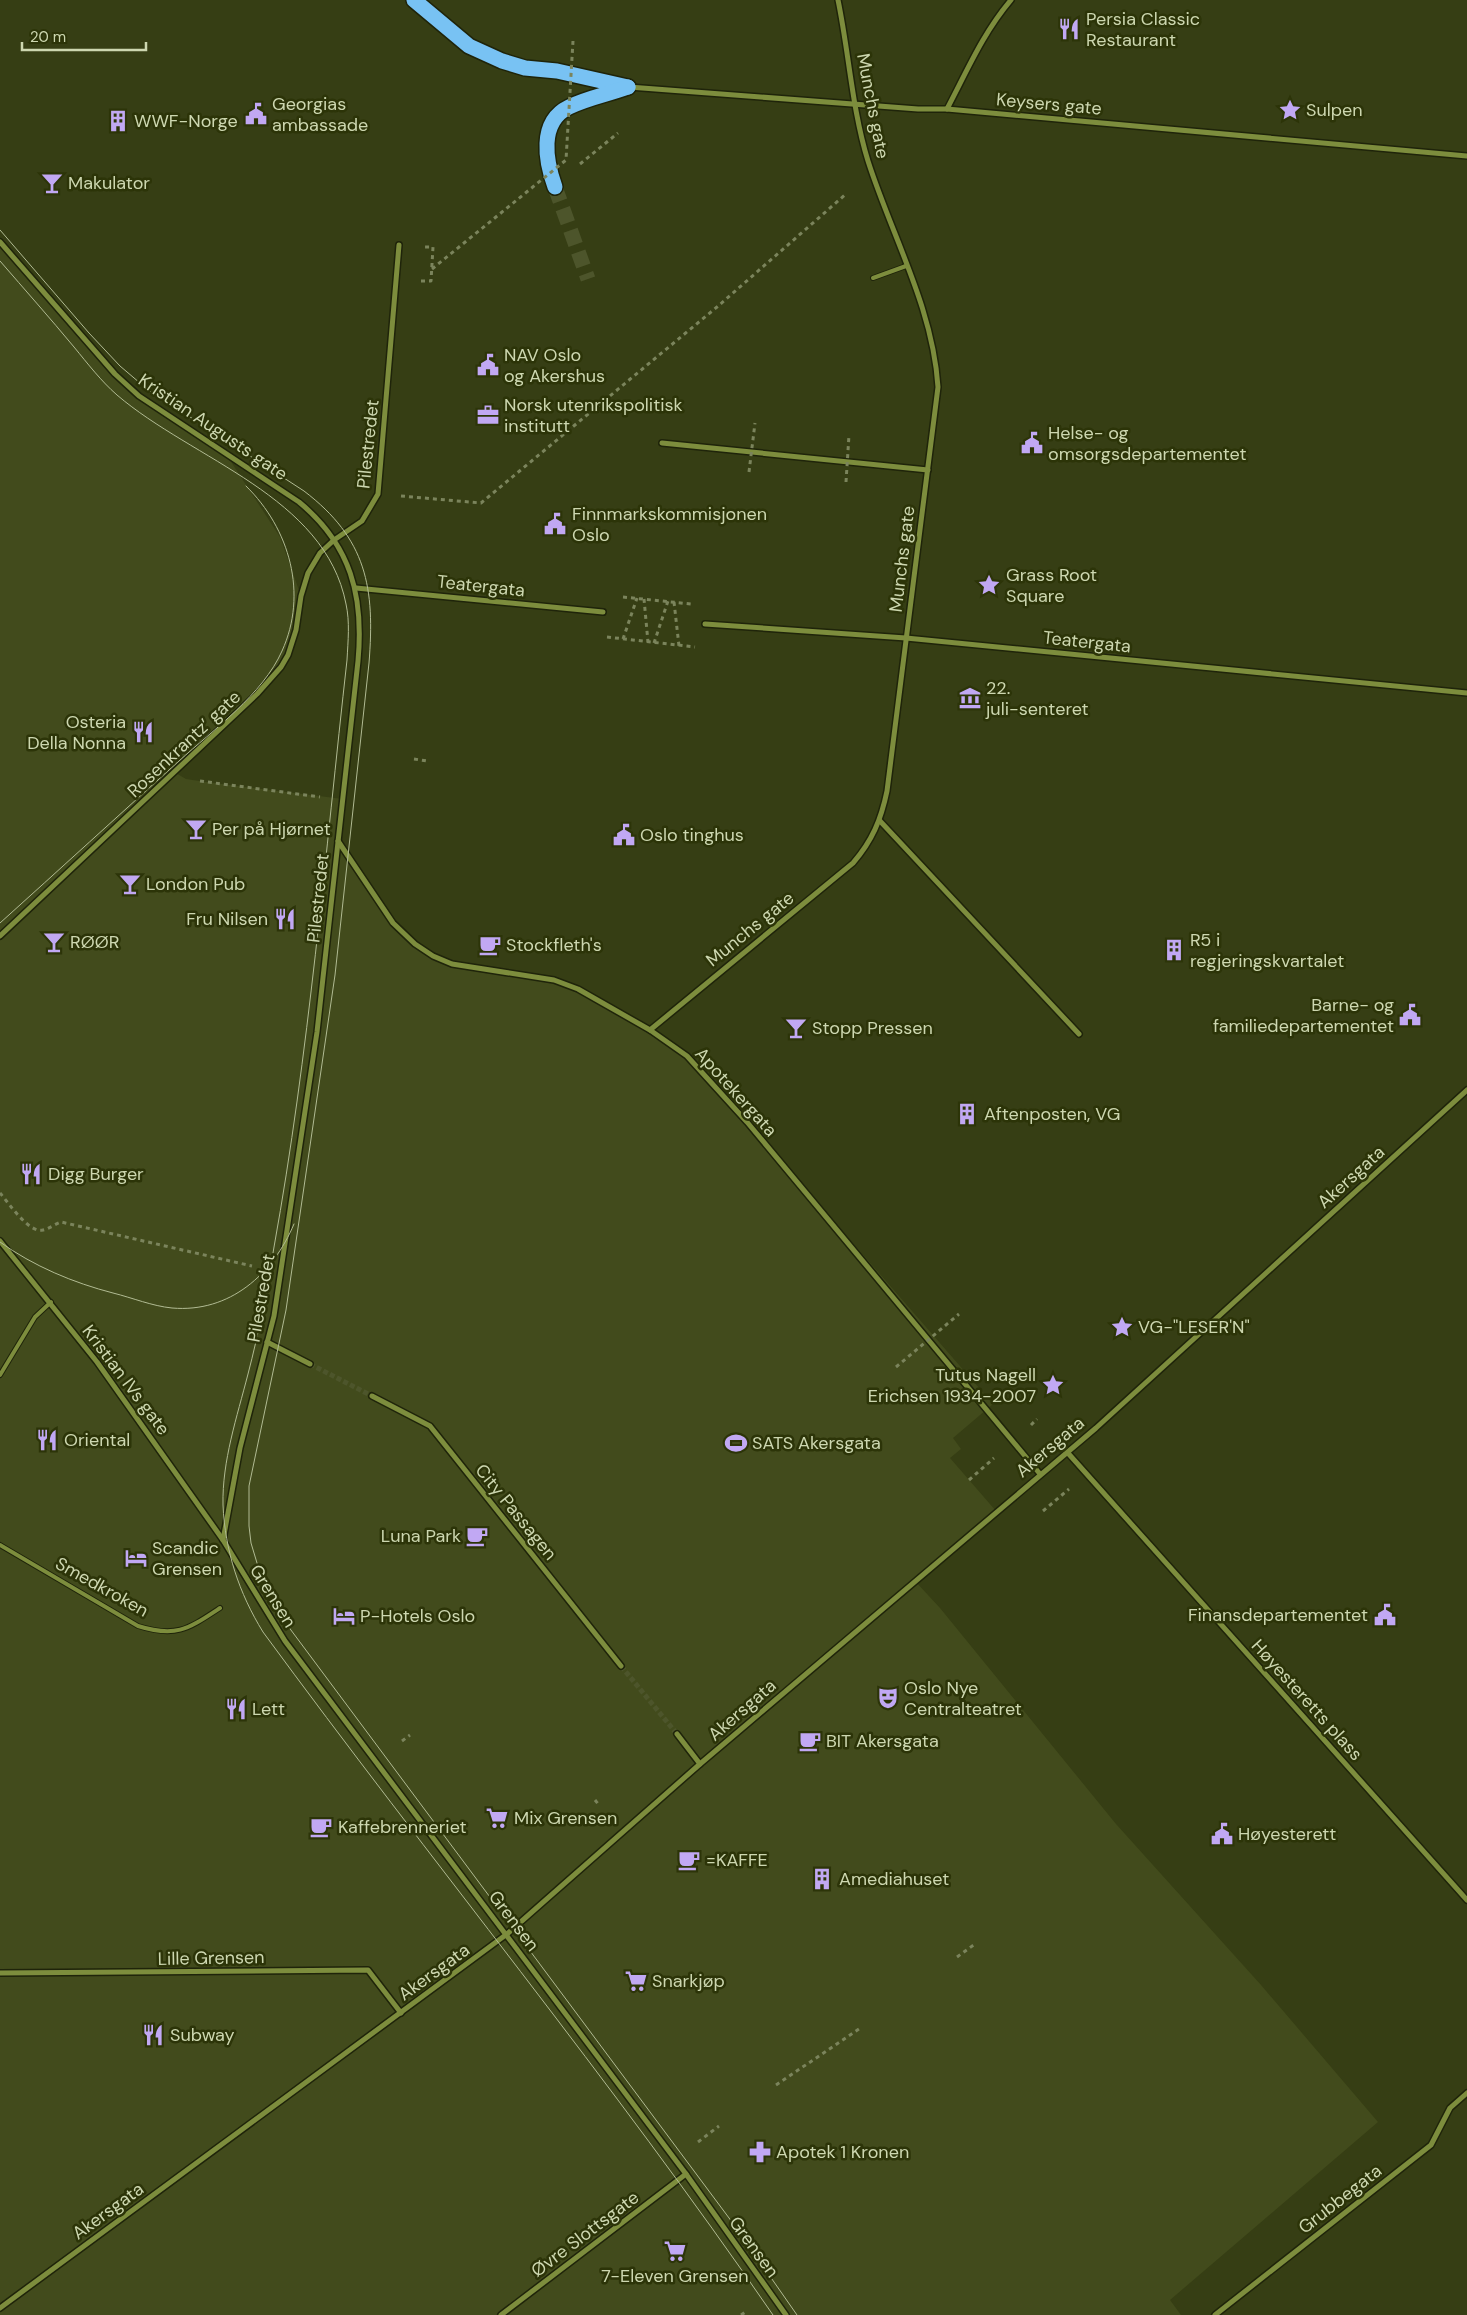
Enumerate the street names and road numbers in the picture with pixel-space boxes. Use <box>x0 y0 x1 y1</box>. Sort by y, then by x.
street label: Munchs gate <box>851 51 895 161</box>
street label: Keysers gate <box>995 87 1103 121</box>
street label: Kristian Augusts gate <box>134 368 292 486</box>
street label: Pilestredet <box>351 398 385 490</box>
street label: Munchs gate <box>884 504 920 614</box>
street label: Teatergata <box>436 569 526 603</box>
street label: Teatergata <box>1042 625 1132 659</box>
street label: Rosenkrantz’ gate <box>122 685 246 803</box>
street label: Pilestredet <box>301 852 335 944</box>
street label: Munchs gate <box>701 886 799 972</box>
street label: Apotekergata <box>690 1042 782 1142</box>
street label: Akersgata <box>1312 1140 1390 1214</box>
street label: Pilestredet <box>241 1252 281 1344</box>
street label: Kristian IVs gate <box>77 1320 175 1440</box>
street label: Akersgata <box>1011 1411 1089 1483</box>
street label: City Passagen <box>470 1459 562 1565</box>
street label: Smedkroken <box>51 1552 153 1622</box>
street label: Grensen <box>244 1560 302 1632</box>
street label: Høyesteretts plass <box>1246 1634 1368 1766</box>
street label: Akersgata <box>703 1674 781 1746</box>
street label: Grensen <box>483 1886 545 1956</box>
street label: Akersgata <box>393 1938 475 2006</box>
street label: Lille Grensen <box>157 1945 265 1971</box>
street label: Grubbegata <box>1293 2159 1387 2239</box>
street label: Akersgata <box>67 2177 149 2245</box>
street label: Øvre Slottsgate <box>526 2186 644 2282</box>
street label: Grensen <box>724 2212 784 2282</box>

